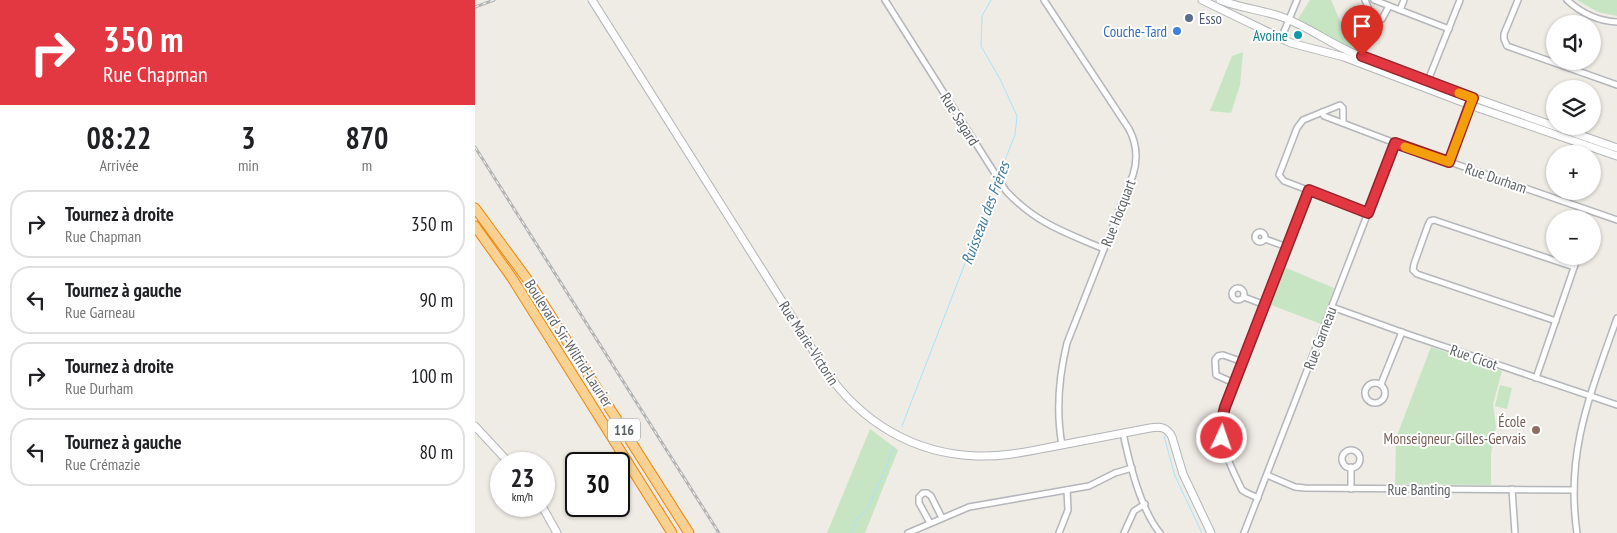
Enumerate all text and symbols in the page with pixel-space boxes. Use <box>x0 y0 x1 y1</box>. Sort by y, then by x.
pin <box>1341 5 1383 56</box>
place label: Esso <box>1199 9 1222 28</box>
marker: Esso <box>1183 12 1195 24</box>
icon: arrive <box>1348 12 1376 40</box>
map controls <box>1546 15 1601 265</box>
button: sound <box>1546 15 1601 70</box>
text: 350 m <box>103 16 184 62</box>
icon: right <box>20 20 85 85</box>
place label: Couche-Tard <box>1103 22 1167 41</box>
marker: Couche-Tard <box>1171 25 1183 37</box>
place label: Avoine <box>1253 26 1288 45</box>
marker: Avoine <box>1292 29 1304 41</box>
text: Rue Chapman <box>103 60 208 88</box>
button: layers <box>1546 80 1601 135</box>
street label: Rue Sagard <box>936 89 984 149</box>
text: 08:22 <box>87 118 151 157</box>
text: 3 <box>241 118 256 157</box>
text: 870 <box>345 118 388 157</box>
button: + <box>1546 145 1601 200</box>
text: Arrivée <box>99 155 139 175</box>
text: min <box>238 155 259 175</box>
text: m <box>362 155 372 175</box>
water label: Ruisseau des Frères <box>956 157 1014 267</box>
street label: Rue Durham <box>1463 159 1529 197</box>
street label: Rue Hocquart <box>1097 177 1139 249</box>
text: Tournez à droite <box>65 202 174 226</box>
icon: right <box>22 210 50 238</box>
button: − <box>1546 210 1601 265</box>
text: 350 m <box>411 212 453 236</box>
text: Rue Chapman <box>65 226 141 246</box>
street label: Boulevard Sir-Wilfrid-Laurier <box>521 276 618 411</box>
text: Tournez à gauche <box>65 278 182 302</box>
icon: left <box>22 286 50 314</box>
text: 90 m <box>420 288 453 312</box>
street label: Rue Marie-Victorin <box>775 297 843 389</box>
text: Rue Garneau <box>65 302 135 322</box>
street label: Rue Garneau <box>1299 304 1341 372</box>
street label: Rue Cicot <box>1448 340 1500 374</box>
text: Tournez à droite <box>65 354 174 378</box>
icon: right <box>22 362 50 390</box>
text: 100 m <box>411 364 453 388</box>
text: Rue Durham <box>65 378 133 398</box>
position arrow <box>1195 411 1247 463</box>
place label: École Monseigneur-Gilles-Gervais <box>1384 412 1526 448</box>
road number: 116 <box>608 418 640 442</box>
marker: École Monseigneur-Gilles-Gervais <box>1530 424 1542 436</box>
text: Tournez à gauche <box>65 430 182 454</box>
icon: left <box>22 438 50 466</box>
text: 80 m <box>420 440 453 464</box>
speed limit sign: 30 <box>565 452 630 517</box>
text: Rue Crémazie <box>65 454 140 474</box>
text: 23 <box>511 462 534 494</box>
street label: Rue Banting <box>1387 480 1451 499</box>
text: km/h <box>512 489 533 504</box>

